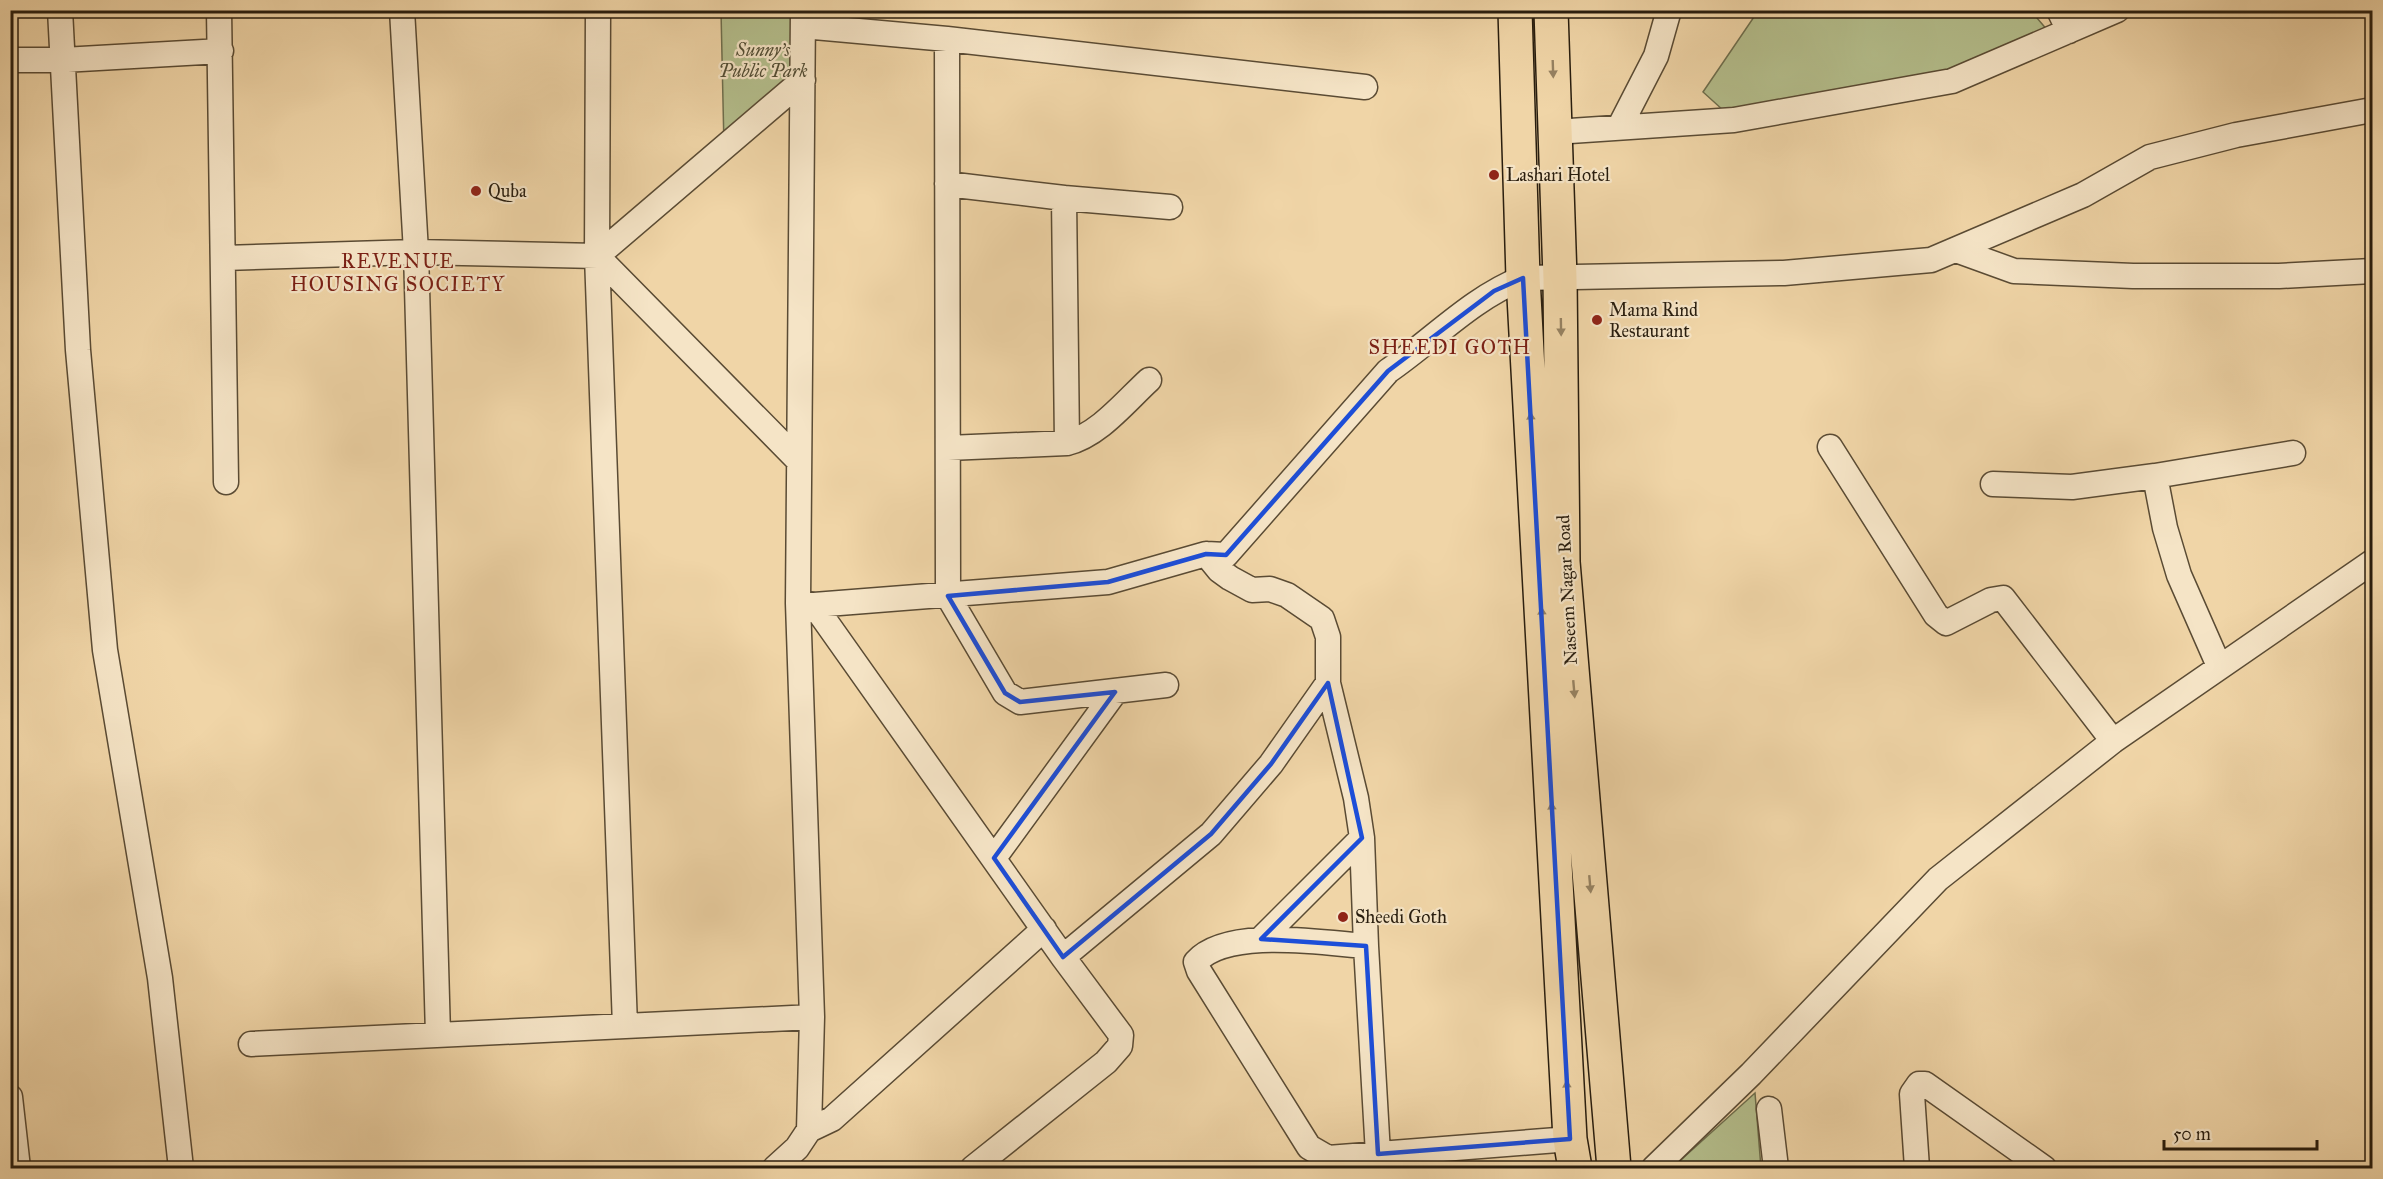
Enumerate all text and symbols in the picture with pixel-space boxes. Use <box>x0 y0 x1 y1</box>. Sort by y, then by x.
park label: Sunny's Public Park <box>719 39 807 82</box>
one-way arrow <box>1548 59 1558 78</box>
place label: Lashari Hotel <box>1506 164 1610 186</box>
marker: Lashari Hotel <box>1487 168 1501 182</box>
place label: Quba <box>488 180 527 202</box>
marker: Quba <box>469 184 483 198</box>
district label: REVENUE HOUSING SOCIETY <box>290 249 506 296</box>
place label: Mama Rind Restaurant <box>1609 299 1698 342</box>
marker: Mama Rind Restaurant <box>1590 313 1604 327</box>
one-way arrow <box>1556 317 1565 336</box>
district label: SHEEDI GOTH <box>1368 335 1532 359</box>
one-way arrow <box>1526 412 1535 431</box>
street label: Naseem Nagar Road <box>1552 514 1583 666</box>
one-way arrow <box>1537 607 1546 626</box>
one-way arrow <box>1569 680 1579 699</box>
one-way arrow <box>1548 801 1557 820</box>
one-way arrow <box>1585 874 1595 893</box>
place label: Sheedi Goth <box>1355 906 1447 928</box>
marker: Sheedi Goth <box>1336 910 1350 924</box>
one-way arrow <box>1563 1080 1572 1099</box>
scale bar <box>2164 1113 2317 1151</box>
text: 50 m <box>2173 1123 2211 1145</box>

